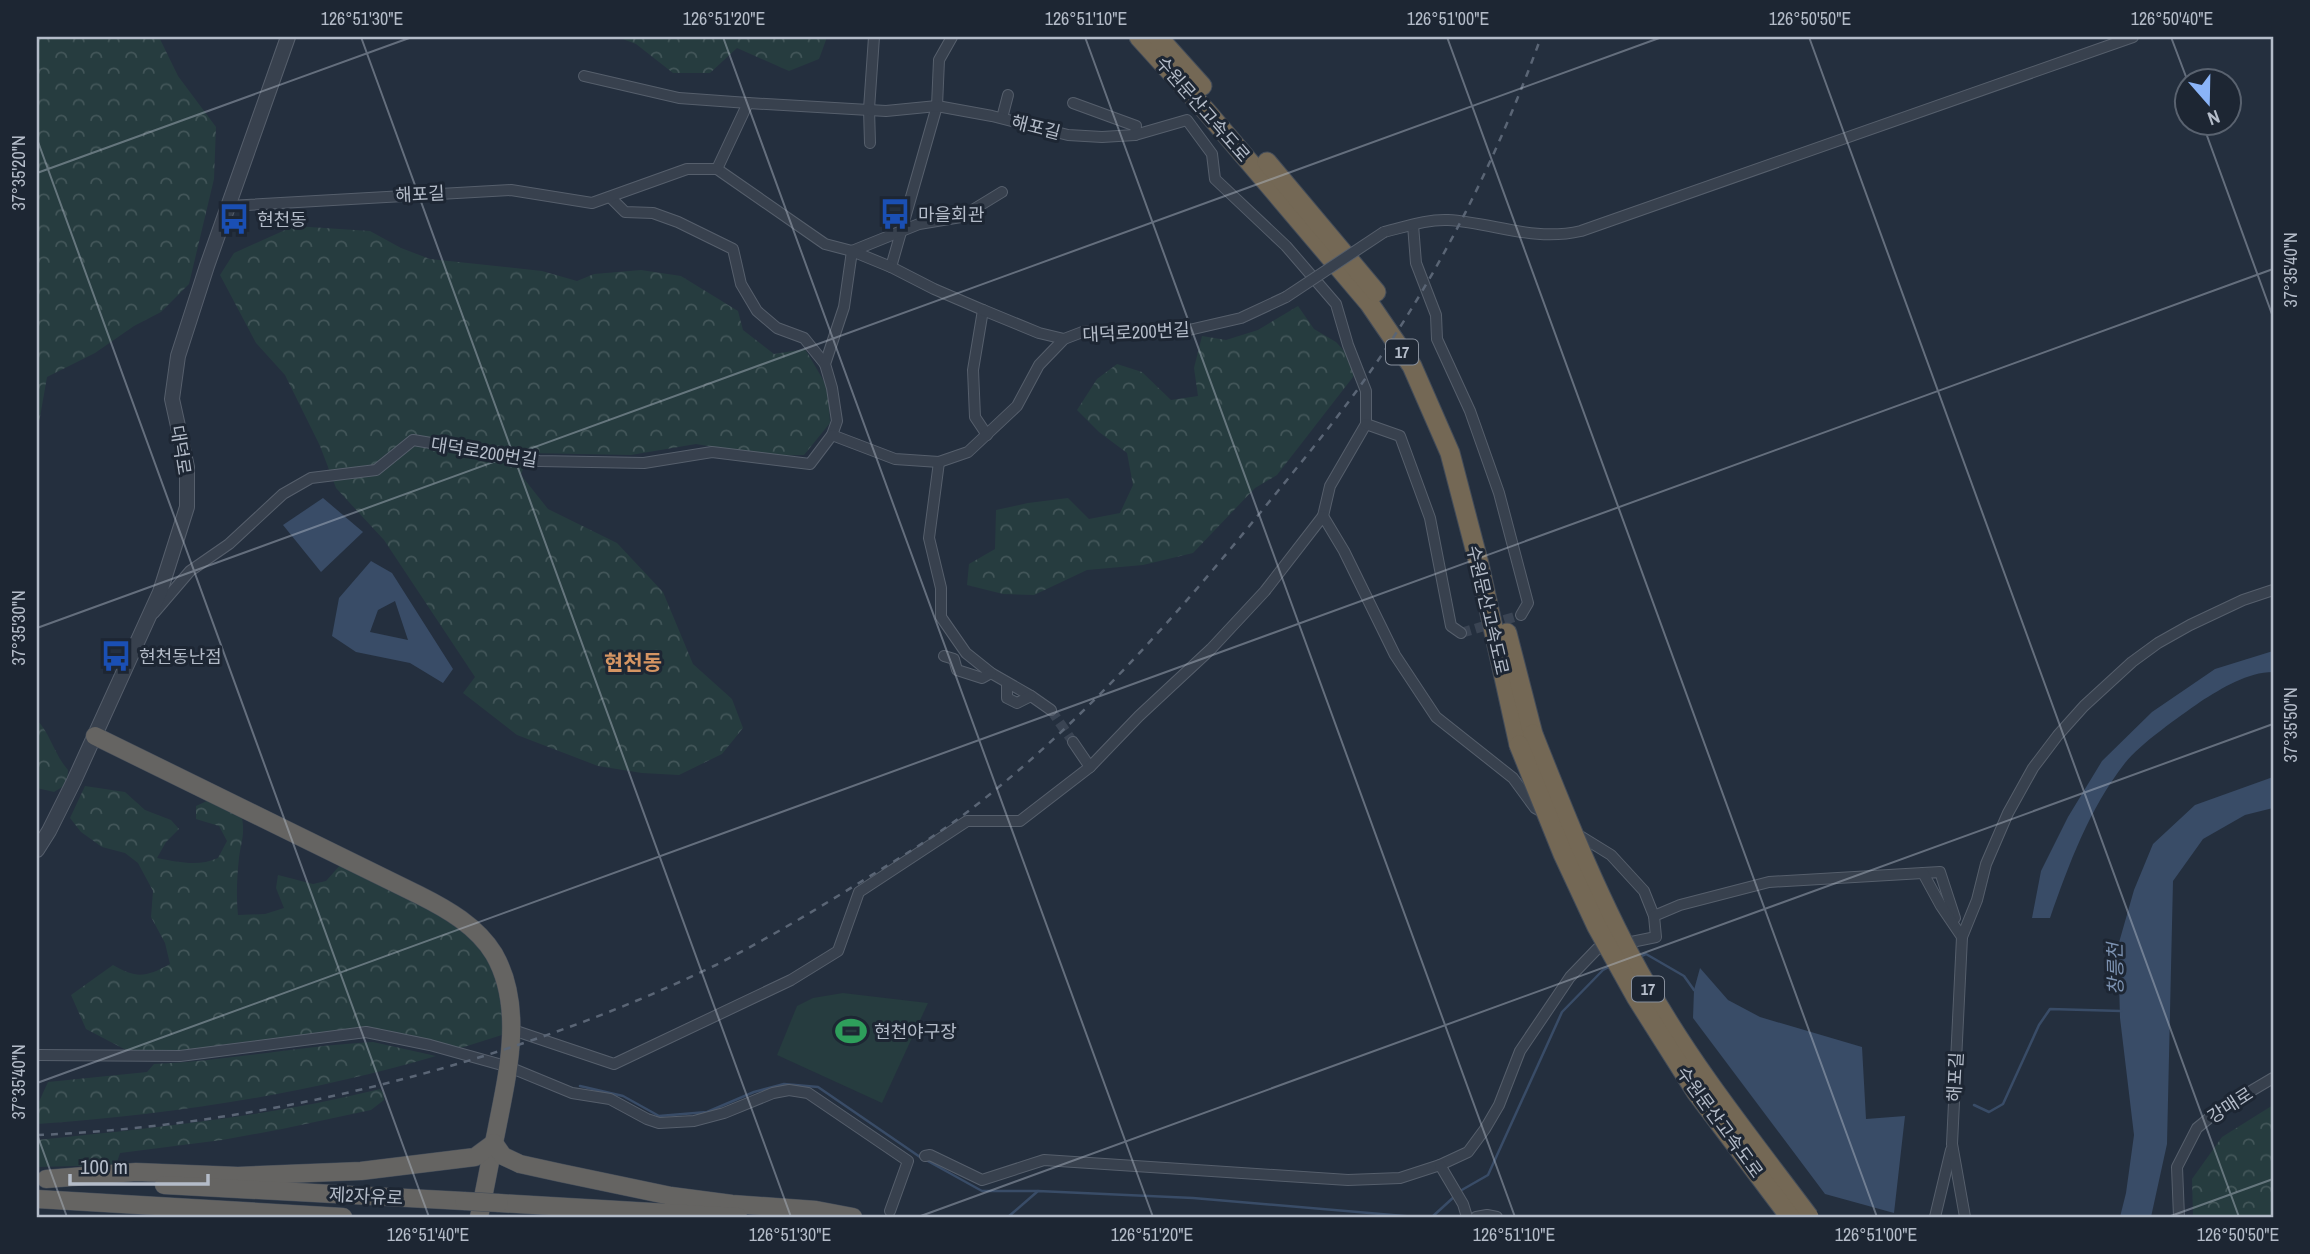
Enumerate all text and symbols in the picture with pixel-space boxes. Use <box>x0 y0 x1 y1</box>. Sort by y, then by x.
text: 126°51'30"E <box>321 6 403 31</box>
text: 126°51'20"E <box>683 6 765 31</box>
text: 126°51'10"E <box>1045 6 1127 31</box>
text: 126°51'00"E <box>1407 6 1489 31</box>
text: 126°50'50"E <box>1769 6 1851 31</box>
text: 126°50'40"E <box>2131 6 2213 31</box>
street label: 수원문산고속도로 <box>1150 51 1256 167</box>
north arrow <box>2174 66 2244 136</box>
text: N <box>2204 104 2224 132</box>
street label: 해포길 <box>1009 109 1063 145</box>
text: 37°35'20"N <box>6 135 31 211</box>
street label: 해포길 <box>395 180 445 208</box>
bus stop icon: 마을회관 <box>878 197 912 231</box>
bus stop icon: 현천동 <box>217 202 251 236</box>
place label: 마을회관 <box>918 202 985 227</box>
place label: 현천동 <box>257 207 307 232</box>
text: 37°35'40"N <box>2278 232 2303 308</box>
street label: 대덕로200번길 <box>1082 317 1190 347</box>
road number: 17 <box>1386 340 1418 364</box>
street label: 대덕로 <box>165 424 197 476</box>
street label: 대덕로200번길 <box>429 431 539 473</box>
street label: 수원문산고속도로 <box>1461 543 1515 677</box>
text: 37°35'30"N <box>6 590 31 666</box>
bus stop icon: 현천동난점 <box>99 639 133 673</box>
place label: 현천동난점 <box>139 644 222 669</box>
district label: 현천동 <box>604 648 662 677</box>
text: 37°35'50"N <box>2278 687 2303 763</box>
water label: 창릉천 <box>2102 941 2128 995</box>
road number: 17 <box>1632 976 1664 1001</box>
sports icon: 현천야구장 <box>834 1014 868 1048</box>
place label: 현천야구장 <box>874 1019 957 1044</box>
text: 37°35'40"N <box>6 1044 31 1120</box>
street label: 해포길 <box>1941 1052 1969 1102</box>
street label: 수원문산고속도로 <box>1671 1061 1769 1183</box>
street label: 강매로 <box>2202 1081 2258 1129</box>
scale bar <box>70 1142 208 1186</box>
text: 100 m <box>80 1152 128 1181</box>
street label: 제2자유로 <box>328 1182 404 1210</box>
text: 126°51'40"E <box>387 1222 469 1247</box>
text: 126°51'30"E <box>749 1222 831 1247</box>
text: 126°51'20"E <box>1111 1222 1193 1247</box>
text: 126°51'10"E <box>1473 1222 1555 1247</box>
text: 126°51'00"E <box>1835 1222 1917 1247</box>
text: 126°50'50"E <box>2197 1222 2279 1247</box>

